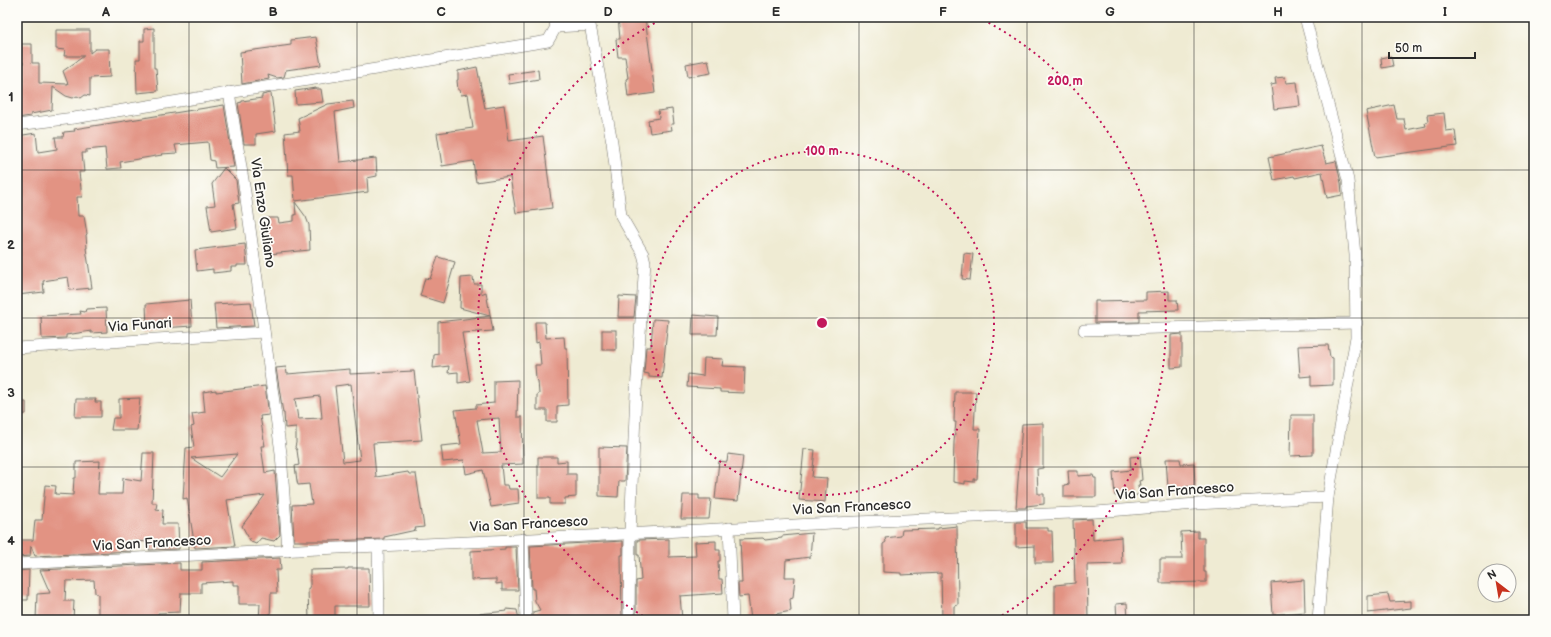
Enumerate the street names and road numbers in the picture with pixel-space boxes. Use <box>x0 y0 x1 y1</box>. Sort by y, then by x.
street label: Via Enzo Giuliano <box>247 157 279 269</box>
street label: Via Funari <box>108 314 172 336</box>
street label: Via San Francesco <box>1115 478 1235 504</box>
street label: Via San Francesco <box>792 495 912 519</box>
street label: Via San Francesco <box>469 512 589 536</box>
street label: Via San Francesco <box>92 531 212 555</box>

